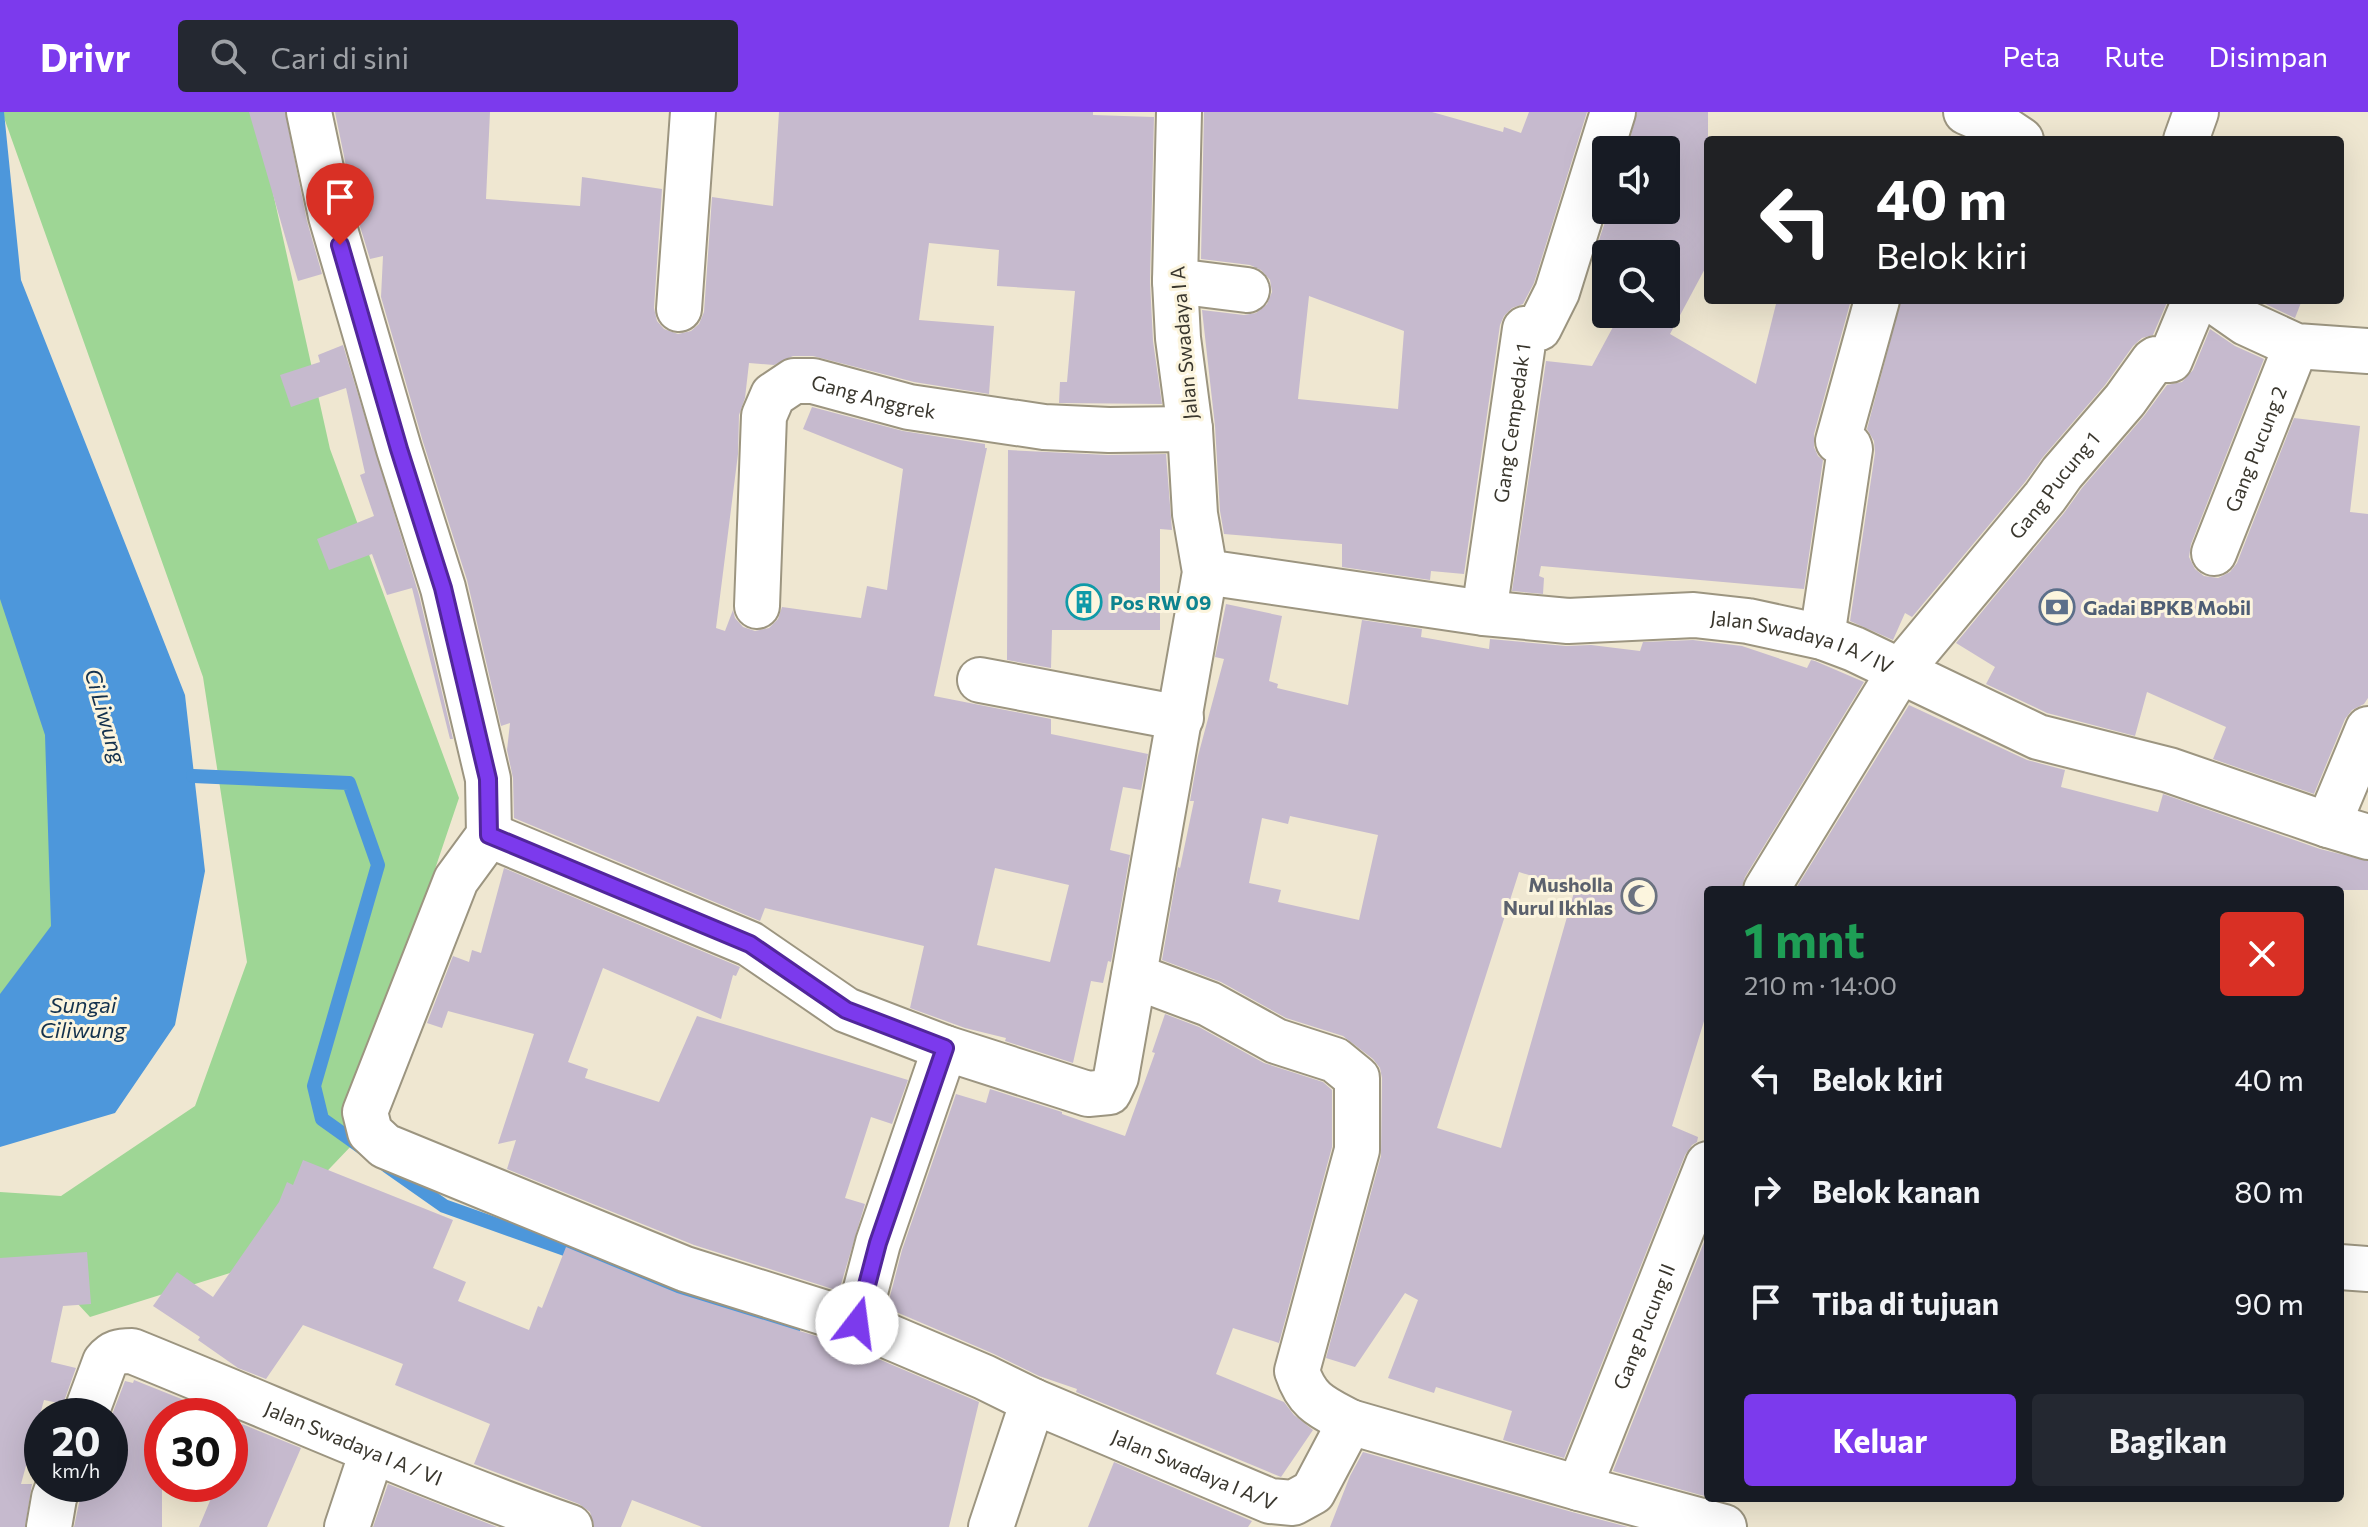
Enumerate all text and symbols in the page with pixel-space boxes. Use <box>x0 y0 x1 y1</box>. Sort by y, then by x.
search box <box>178 20 738 92</box>
text: Drivr <box>40 33 130 80</box>
icon: search <box>206 34 250 78</box>
text: Cari di sini <box>270 38 409 75</box>
text: Peta <box>2002 39 2060 73</box>
text: Rute <box>2104 39 2165 73</box>
text: Disimpan <box>2209 39 2328 73</box>
map controls <box>1592 136 1680 328</box>
button: sound <box>1592 136 1680 224</box>
pin <box>306 163 374 245</box>
text: 40 m <box>1876 163 2007 232</box>
icon: left <box>1744 168 1848 272</box>
icon: arrive <box>318 175 362 219</box>
text: Belok kiri <box>1876 232 2028 276</box>
button: search <box>1592 240 1680 328</box>
street label: Jalan Swadaya I A <box>1164 265 1202 421</box>
street label: Gang Cempedak 1 <box>1488 342 1535 504</box>
street label: Gang Anggrek <box>809 369 938 423</box>
street label: Gang Pucung 2 <box>2220 382 2291 515</box>
street label: Gang Pucung 1 <box>2003 427 2104 544</box>
building icon: Pos RW 09 <box>1065 583 1103 621</box>
bank icon: Gadai BPKB Mobil <box>2038 588 2076 626</box>
place label: Pos RW 09 <box>1110 590 1211 614</box>
place label: Gadai BPKB Mobil <box>2083 595 2251 619</box>
street label: Jalan Swadaya I A / IV <box>1709 605 1898 678</box>
water label: Ci Liwung <box>80 665 133 768</box>
place label: Musholla Nurul Ikhlas <box>1503 872 1613 919</box>
mosque icon: Musholla Nurul Ikhlas <box>1620 877 1658 915</box>
text: 1 mnt <box>1744 909 1865 968</box>
button: close <box>2220 912 2304 996</box>
text: 210 m · 14:00 <box>1744 969 1897 1000</box>
water label: Sungai Ciliwung <box>40 991 127 1043</box>
icon: left <box>1744 1056 1788 1100</box>
text: Belok kiri <box>1812 1060 1943 1097</box>
text: 40 m <box>2235 1060 2304 1097</box>
icon: right <box>1744 1168 1788 1212</box>
text: Belok kanan <box>1812 1172 1980 1209</box>
text: 80 m <box>2234 1172 2304 1209</box>
street label: Gang Pucung II <box>1608 1260 1679 1393</box>
icon: arrive <box>1744 1280 1788 1324</box>
position arrow <box>815 1281 899 1365</box>
text: Tiba di tujuan <box>1812 1284 1999 1321</box>
text: 90 m <box>2234 1284 2304 1321</box>
button: Keluar <box>1744 1394 2016 1486</box>
button: Bagikan <box>2032 1394 2304 1486</box>
street label: Jalan Swadaya I A / VI <box>261 1395 446 1490</box>
speed limit sign: 30 <box>144 1398 248 1502</box>
text: 20 <box>51 1415 101 1464</box>
street label: Jalan Swadaya I A/V <box>1108 1424 1281 1515</box>
text: km/h <box>52 1458 100 1482</box>

